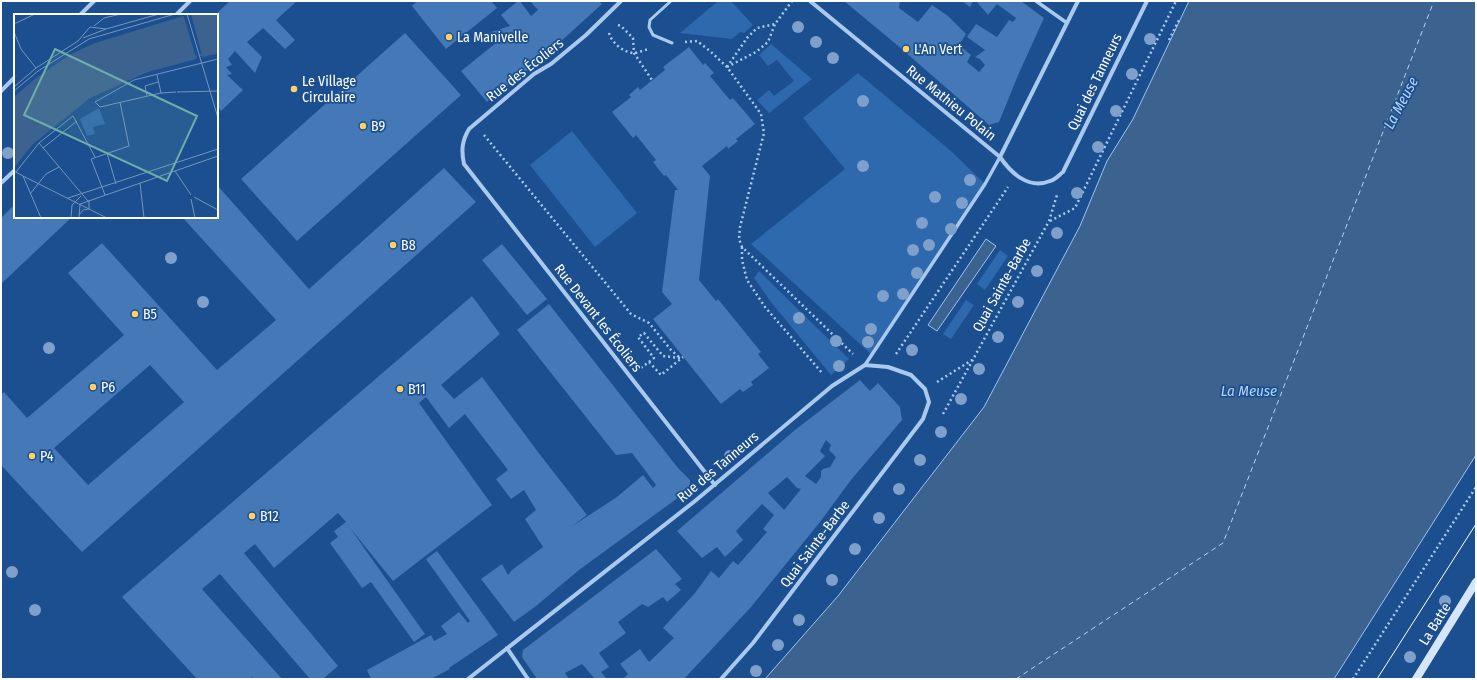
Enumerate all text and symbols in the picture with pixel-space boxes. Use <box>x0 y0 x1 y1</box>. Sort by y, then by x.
inset map <box>14 14 218 218</box>
place label: La Manivelle <box>457 29 528 46</box>
street label: Quai des Tanneurs <box>1064 31 1126 133</box>
marker: La Manivelle <box>444 32 454 42</box>
street label: Rue des Écoliers <box>482 34 567 105</box>
place label: L'An Vert <box>914 41 963 58</box>
marker: L'An Vert <box>901 44 911 54</box>
street label: Rue Mathieu Polain <box>903 62 999 144</box>
place label: Le Village Circulaire <box>302 73 356 106</box>
water label: La Meuse <box>1380 74 1422 132</box>
marker: Le Village Circulaire <box>289 84 299 94</box>
place label: B9 <box>371 118 385 135</box>
marker: B9 <box>358 121 368 131</box>
street label: Quai Sainte-Barbe <box>969 235 1035 335</box>
place label: B8 <box>401 237 416 254</box>
marker: B8 <box>388 240 398 250</box>
street label: Rue Devant les Écoliers <box>551 260 646 375</box>
place label: B5 <box>143 306 157 323</box>
marker: B5 <box>130 309 140 319</box>
place label: P6 <box>101 379 115 396</box>
place label: B11 <box>408 381 426 398</box>
marker: P6 <box>88 382 98 392</box>
water label: La Meuse <box>1221 382 1277 400</box>
marker: B11 <box>395 384 405 394</box>
street label: Rue des Tanneurs <box>674 428 762 506</box>
place label: P4 <box>40 448 54 465</box>
marker: P4 <box>27 451 37 461</box>
street label: Quai Sainte-Barbe <box>777 497 853 591</box>
place label: B12 <box>260 508 279 525</box>
marker: B12 <box>247 511 257 521</box>
street label: La Batte <box>1415 600 1455 648</box>

